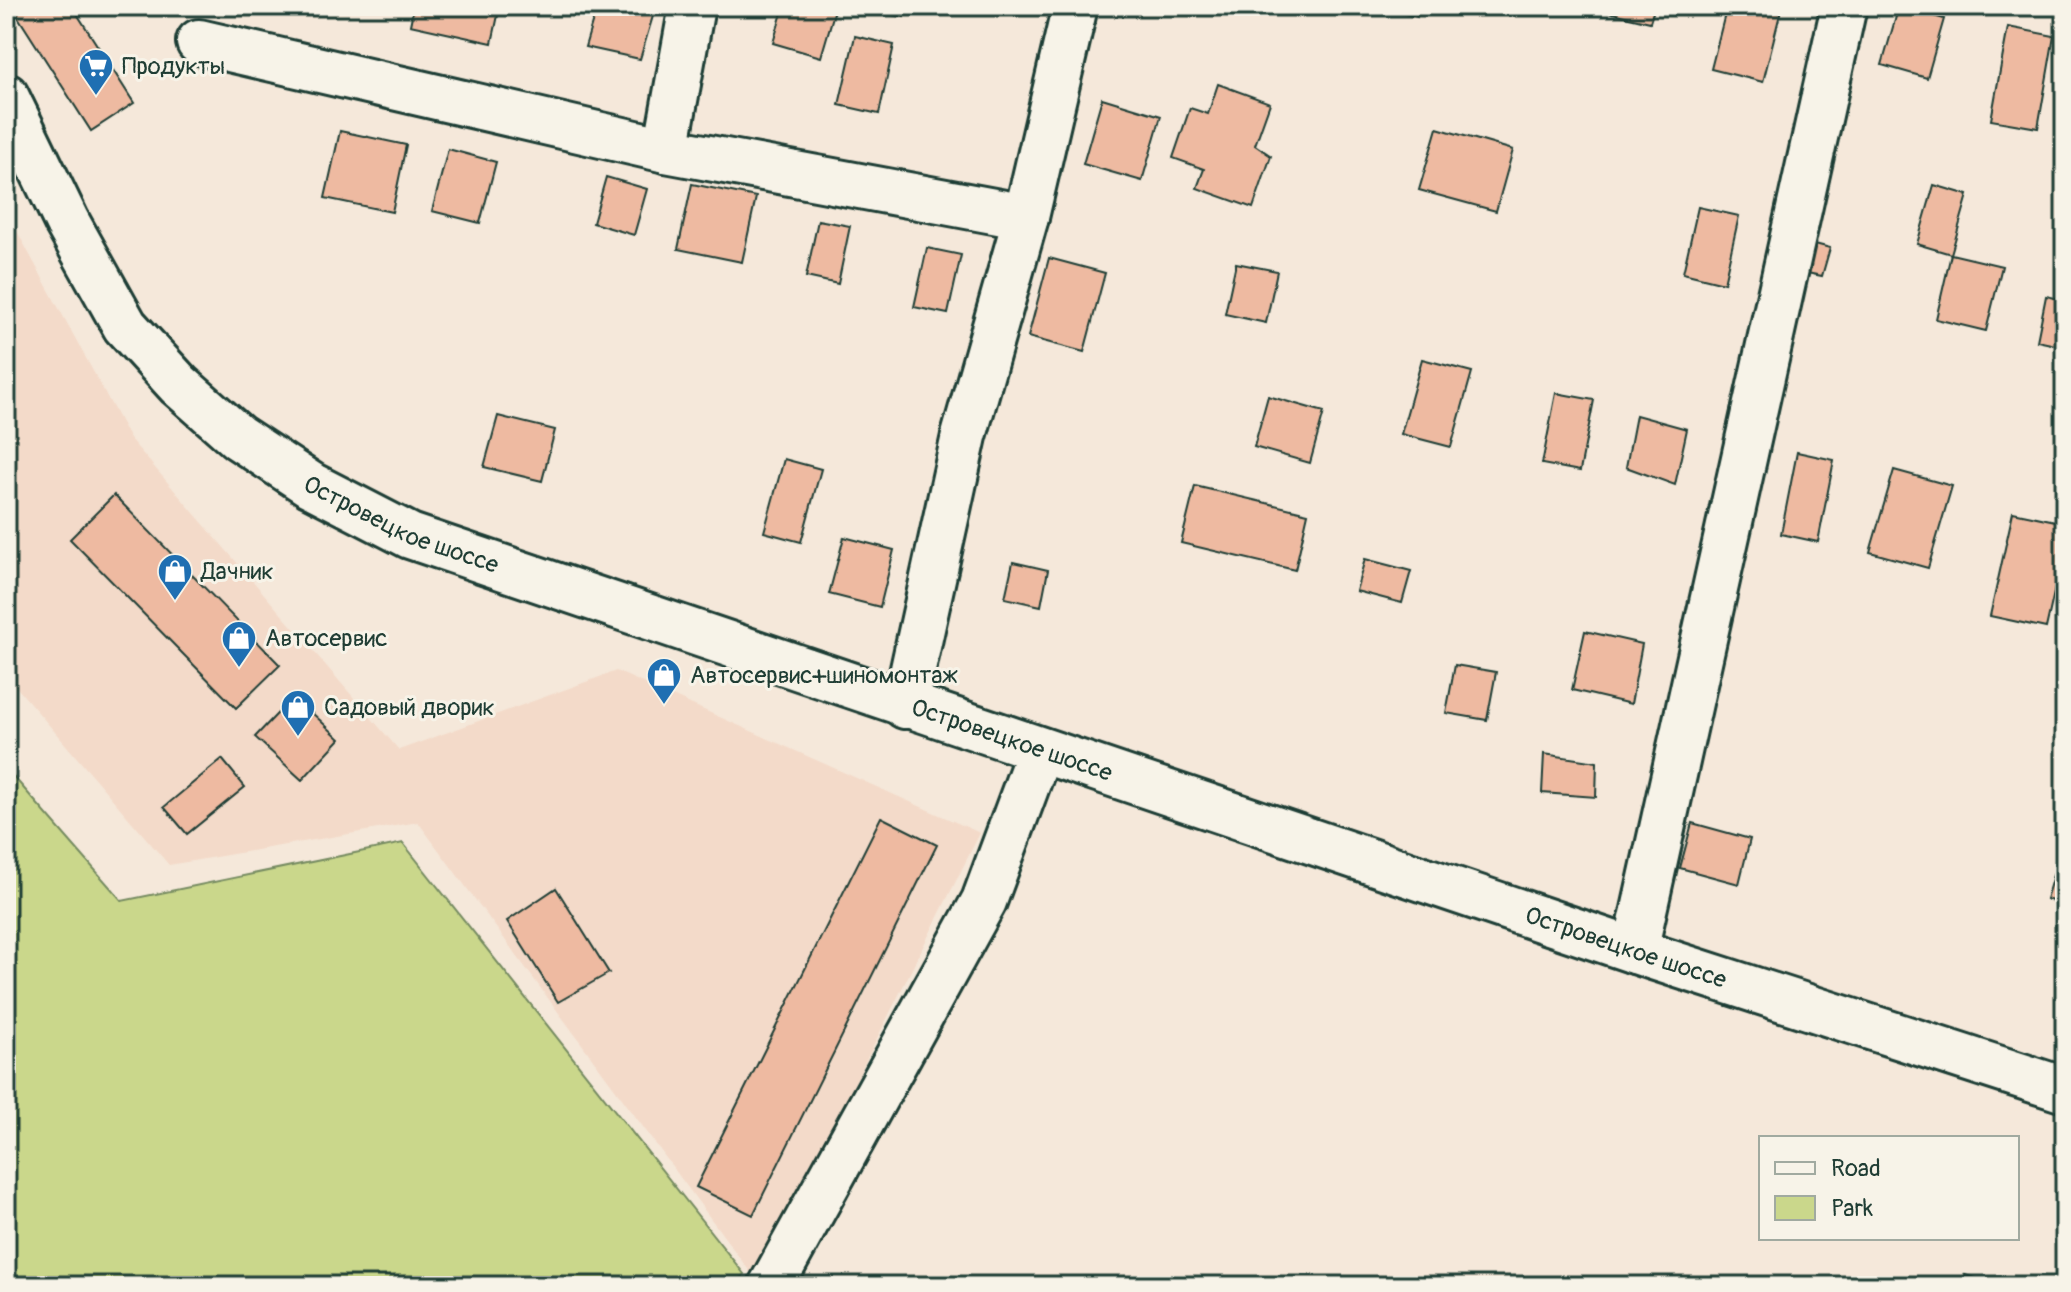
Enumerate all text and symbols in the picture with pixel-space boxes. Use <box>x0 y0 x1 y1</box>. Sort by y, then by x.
supermarket icon: Продукты <box>77 47 115 97</box>
place label: Продукты <box>122 52 225 81</box>
street label: Островецкое шоссе <box>299 469 503 580</box>
shop icon: Дачник <box>156 552 194 602</box>
place label: Дачник <box>200 557 274 586</box>
shop icon: Автосервис <box>220 619 258 669</box>
place label: Автосервис <box>265 624 387 653</box>
shop icon: Автосервис+шиномонтаж <box>645 656 683 706</box>
place label: Автосервис+шиномонтаж <box>690 661 958 690</box>
shop icon: Садовый дворик <box>279 688 317 738</box>
street label: Островецкое шоссе <box>908 692 1116 787</box>
place label: Садовый дворик <box>324 693 495 722</box>
street label: Островецкое шоссе <box>1521 900 1730 994</box>
legend <box>1759 1136 2019 1240</box>
text: Road <box>1831 1154 1881 1183</box>
text: Park <box>1831 1194 1873 1223</box>

